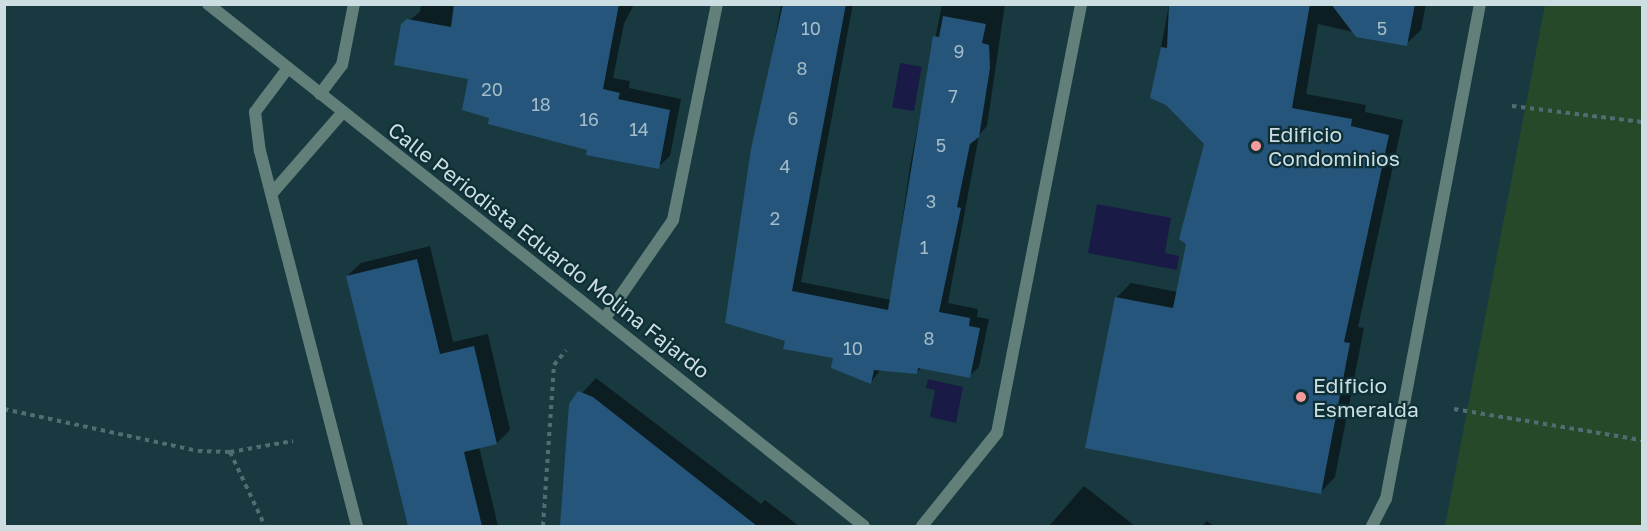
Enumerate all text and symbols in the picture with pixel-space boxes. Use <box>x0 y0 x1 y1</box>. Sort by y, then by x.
house number: 10 <box>801 17 821 39</box>
house number: 5 <box>1377 17 1387 39</box>
house number: 9 <box>954 40 964 62</box>
house number: 8 <box>797 57 807 79</box>
house number: 20 <box>481 78 503 100</box>
house number: 7 <box>948 85 958 107</box>
house number: 18 <box>531 93 551 115</box>
house number: 6 <box>788 107 798 129</box>
house number: 16 <box>579 108 599 130</box>
street label: Calle Periodista Eduardo Molina Fajardo <box>383 117 715 383</box>
house number: 14 <box>629 118 649 140</box>
place label: Edificio Condominios <box>1268 121 1400 171</box>
house number: 5 <box>936 134 946 156</box>
marker: Edificio Condominios <box>1249 139 1263 153</box>
house number: 4 <box>780 155 790 177</box>
house number: 3 <box>926 190 936 212</box>
house number: 2 <box>770 207 780 229</box>
house number: 1 <box>920 236 928 258</box>
house number: 8 <box>924 327 934 349</box>
house number: 10 <box>843 337 863 359</box>
place label: Edificio Esmeralda <box>1313 372 1419 422</box>
marker: Edificio Esmeralda <box>1294 390 1308 404</box>

